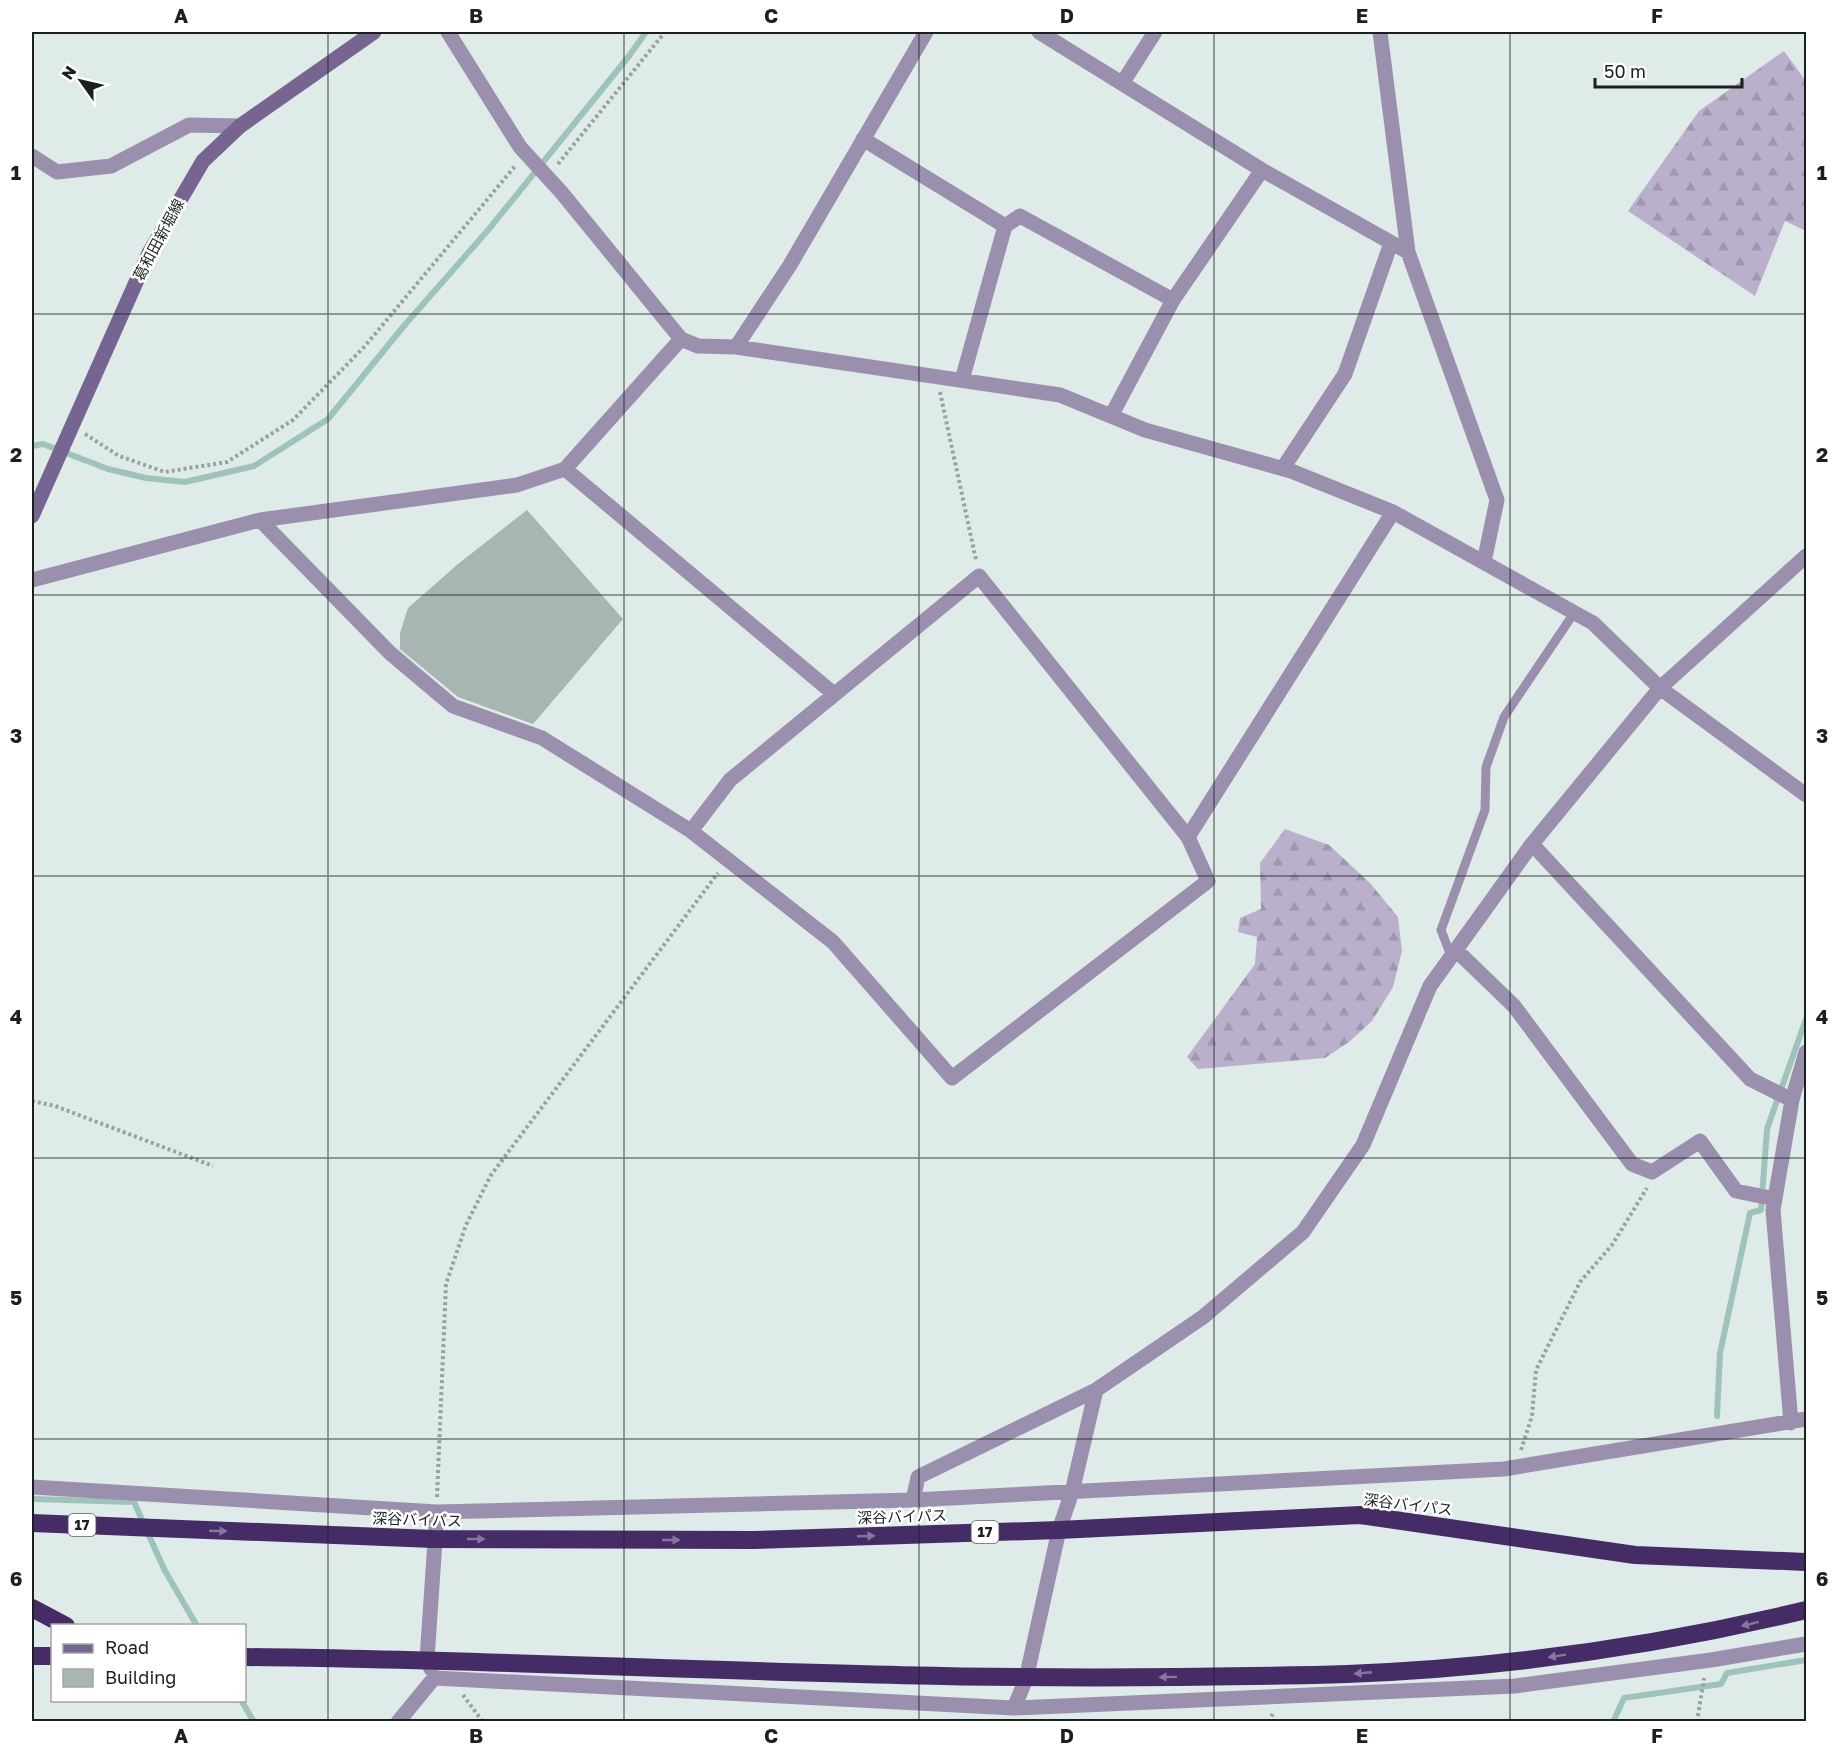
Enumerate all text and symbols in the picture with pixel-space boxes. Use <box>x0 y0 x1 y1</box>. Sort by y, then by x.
text: A <box>174 3 188 27</box>
text: B <box>469 3 483 27</box>
text: C <box>764 3 778 27</box>
text: D <box>1060 3 1074 27</box>
text: E <box>1356 3 1368 27</box>
text: F <box>1651 3 1663 27</box>
north arrow <box>51 51 111 111</box>
scale bar <box>1595 51 1742 89</box>
text: 50 m <box>1604 60 1646 82</box>
text: N <box>57 62 80 83</box>
text: 1 <box>11 160 21 184</box>
text: 1 <box>1817 160 1827 184</box>
street label: 葛和田新堀線 <box>129 196 187 283</box>
text: 2 <box>10 442 22 466</box>
text: 2 <box>1816 442 1828 466</box>
text: 3 <box>10 723 22 747</box>
text: 3 <box>1816 723 1828 747</box>
text: 4 <box>10 1004 22 1028</box>
text: 4 <box>1816 1004 1828 1028</box>
text: 5 <box>10 1285 22 1309</box>
text: 5 <box>1816 1285 1828 1309</box>
street label: 深谷バイパス <box>1363 1490 1454 1518</box>
street label: 深谷バイパス <box>857 1505 947 1527</box>
street label: 深谷バイパス <box>372 1508 462 1530</box>
road number: 17 <box>68 1514 96 1536</box>
road number: 17 <box>972 1521 998 1543</box>
one-way arrow <box>209 1526 228 1535</box>
one-way arrow <box>857 1532 876 1541</box>
one-way arrow <box>467 1534 486 1544</box>
one-way arrow <box>662 1535 681 1545</box>
text: 6 <box>10 1566 22 1590</box>
text: 6 <box>1816 1566 1828 1590</box>
one-way arrow <box>1740 1619 1759 1629</box>
legend <box>51 1624 246 1702</box>
text: Road <box>105 1636 149 1658</box>
one-way arrow <box>1548 1651 1567 1660</box>
text: Building <box>105 1666 176 1688</box>
one-way arrow <box>1354 1668 1373 1678</box>
one-way arrow <box>1159 1672 1178 1682</box>
text: A <box>174 1723 188 1747</box>
text: B <box>469 1723 483 1747</box>
text: C <box>764 1723 778 1747</box>
text: D <box>1060 1723 1074 1747</box>
text: E <box>1356 1723 1368 1747</box>
text: F <box>1651 1723 1663 1747</box>

